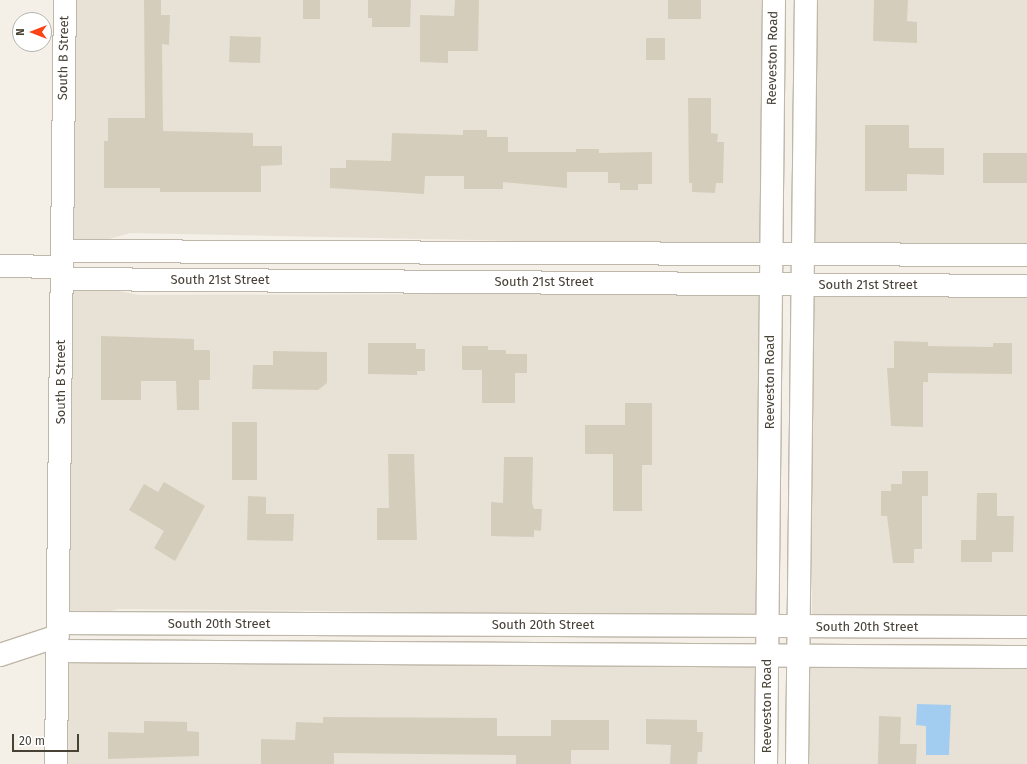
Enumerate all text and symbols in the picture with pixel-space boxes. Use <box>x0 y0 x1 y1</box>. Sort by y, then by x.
street label: Reeveston Road <box>764 11 782 105</box>
north arrow <box>12 12 52 52</box>
street label: South B Street <box>55 16 73 100</box>
text: N <box>14 28 27 36</box>
street label: South 21st Street <box>170 272 270 288</box>
street label: South 21st Street <box>494 274 594 290</box>
street label: South 21st Street <box>818 277 918 293</box>
street label: Reeveston Road <box>762 335 778 429</box>
street label: South B Street <box>53 340 69 424</box>
street label: South 20th Street <box>168 616 270 632</box>
street label: South 20th Street <box>492 617 594 633</box>
street label: South 20th Street <box>816 619 918 635</box>
street label: Reeveston Road <box>759 659 775 753</box>
scale bar <box>14 726 81 752</box>
text: 20 m <box>19 734 45 748</box>

